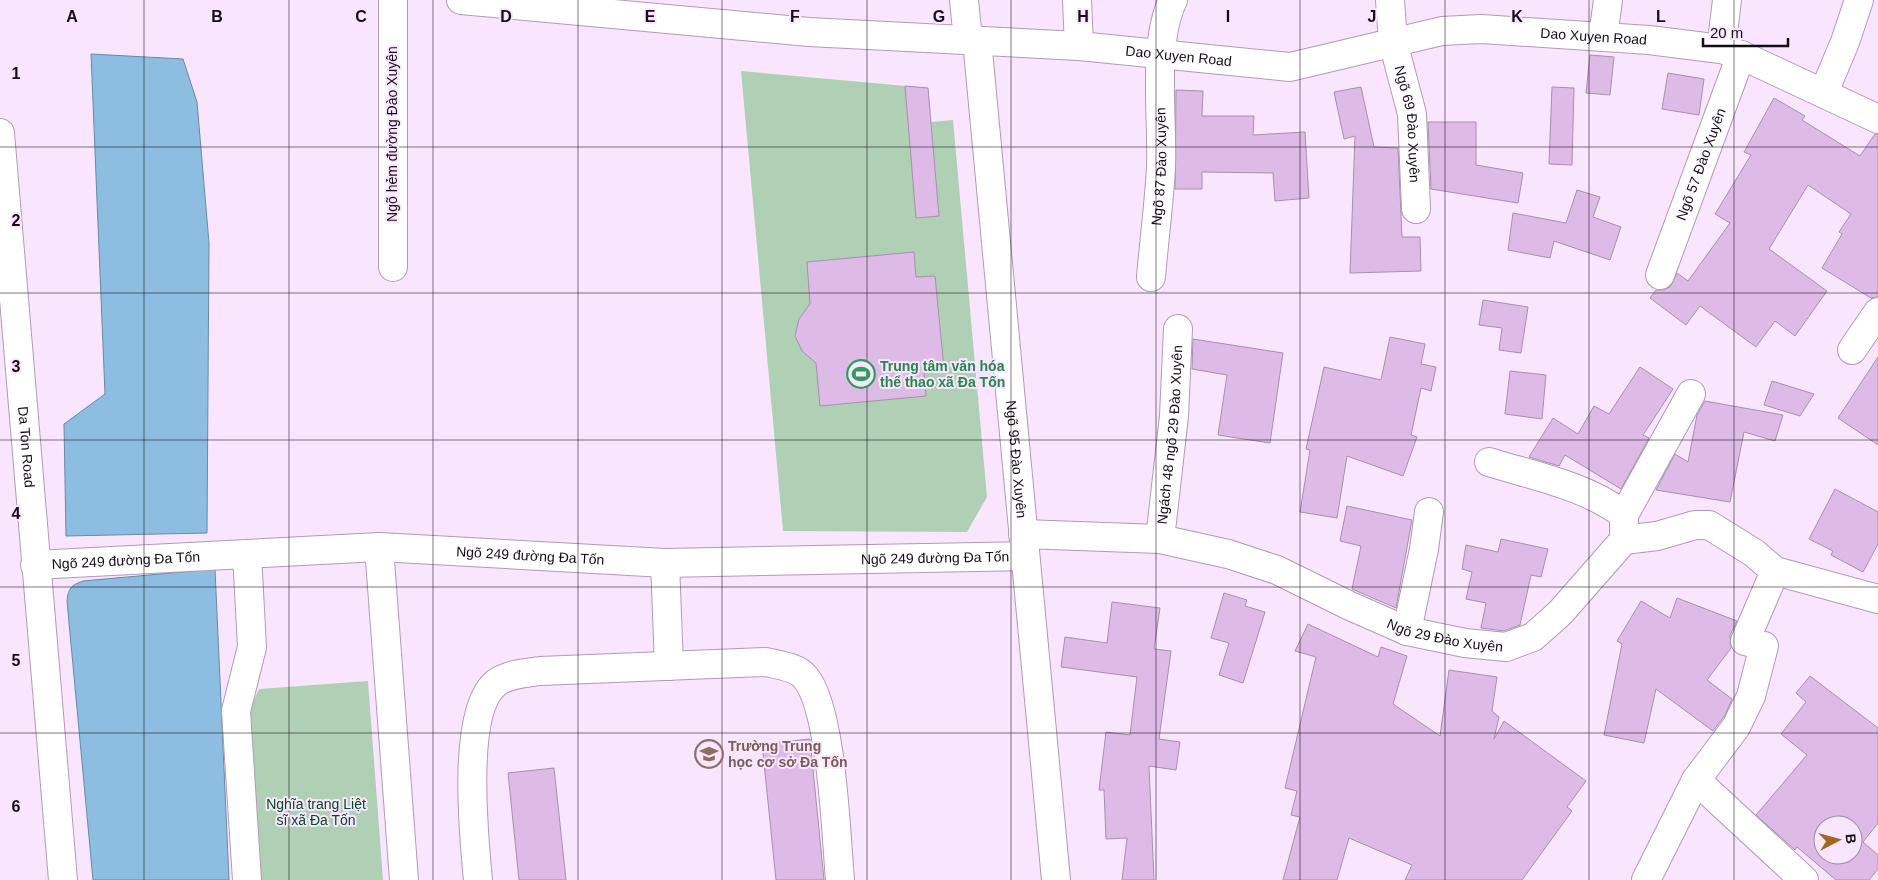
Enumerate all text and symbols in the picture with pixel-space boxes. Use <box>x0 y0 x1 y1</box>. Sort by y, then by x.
text: A <box>66 8 78 25</box>
text: B <box>211 8 223 25</box>
text: C <box>355 8 367 25</box>
text: D <box>500 8 512 25</box>
text: E <box>645 8 656 25</box>
text: F <box>790 8 800 25</box>
text: G <box>933 8 945 25</box>
text: H <box>1077 8 1089 25</box>
text: I <box>1226 8 1230 25</box>
text: J <box>1368 8 1376 25</box>
text: K <box>1511 8 1523 25</box>
text: L <box>1656 8 1666 25</box>
scale bar <box>1703 15 1788 47</box>
text: 20 m <box>1710 24 1743 41</box>
street label: Dao Xuyen Road <box>1540 25 1647 48</box>
street label: Dao Xuyen Road <box>1125 43 1233 69</box>
street label: Ngõ hẻm đường Đào Xuyên <box>384 46 400 222</box>
street label: Ngõ 69 Đào Xuyên <box>1392 64 1423 183</box>
text: 1 <box>12 65 21 82</box>
street label: Ngõ 57 Đào Xuyên <box>1673 106 1729 223</box>
street label: Ngõ 87 Đào Xuyên <box>1148 107 1169 226</box>
text: 2 <box>12 212 21 229</box>
street label: Ngách 48 ngõ 29 Đào Xuyên <box>1154 345 1185 525</box>
text: 3 <box>12 358 21 375</box>
place label: Trung tâm văn hóa thể thao xã Đa Tốn <box>880 358 1005 390</box>
sports icon: Trung tâm văn hóa thể thao xã Đa Tốn <box>846 359 876 389</box>
street label: Ngõ 95 Đào Xuyên <box>1003 399 1030 519</box>
street label: Da Ton Road <box>15 406 38 488</box>
text: 4 <box>12 505 21 522</box>
street label: Ngõ 249 đường Đa Tốn <box>456 543 605 568</box>
street label: Ngõ 249 đường Đa Tốn <box>51 548 200 572</box>
street label: Ngõ 249 đường Đa Tốn <box>861 548 1009 567</box>
street label: Ngõ 29 Đào Xuyên <box>1384 615 1504 655</box>
text: 5 <box>12 652 21 669</box>
place label: Trường Trung học cơ sở Đa Tốn <box>728 738 847 770</box>
school or university icon: Trường Trung học cơ sở Đa Tốn <box>694 739 724 769</box>
park label: Nghĩa trang Liệt sĩ xã Đa Tốn <box>266 796 366 828</box>
text: 6 <box>12 798 21 815</box>
north arrow <box>1813 815 1863 865</box>
text: B <box>1842 833 1859 845</box>

